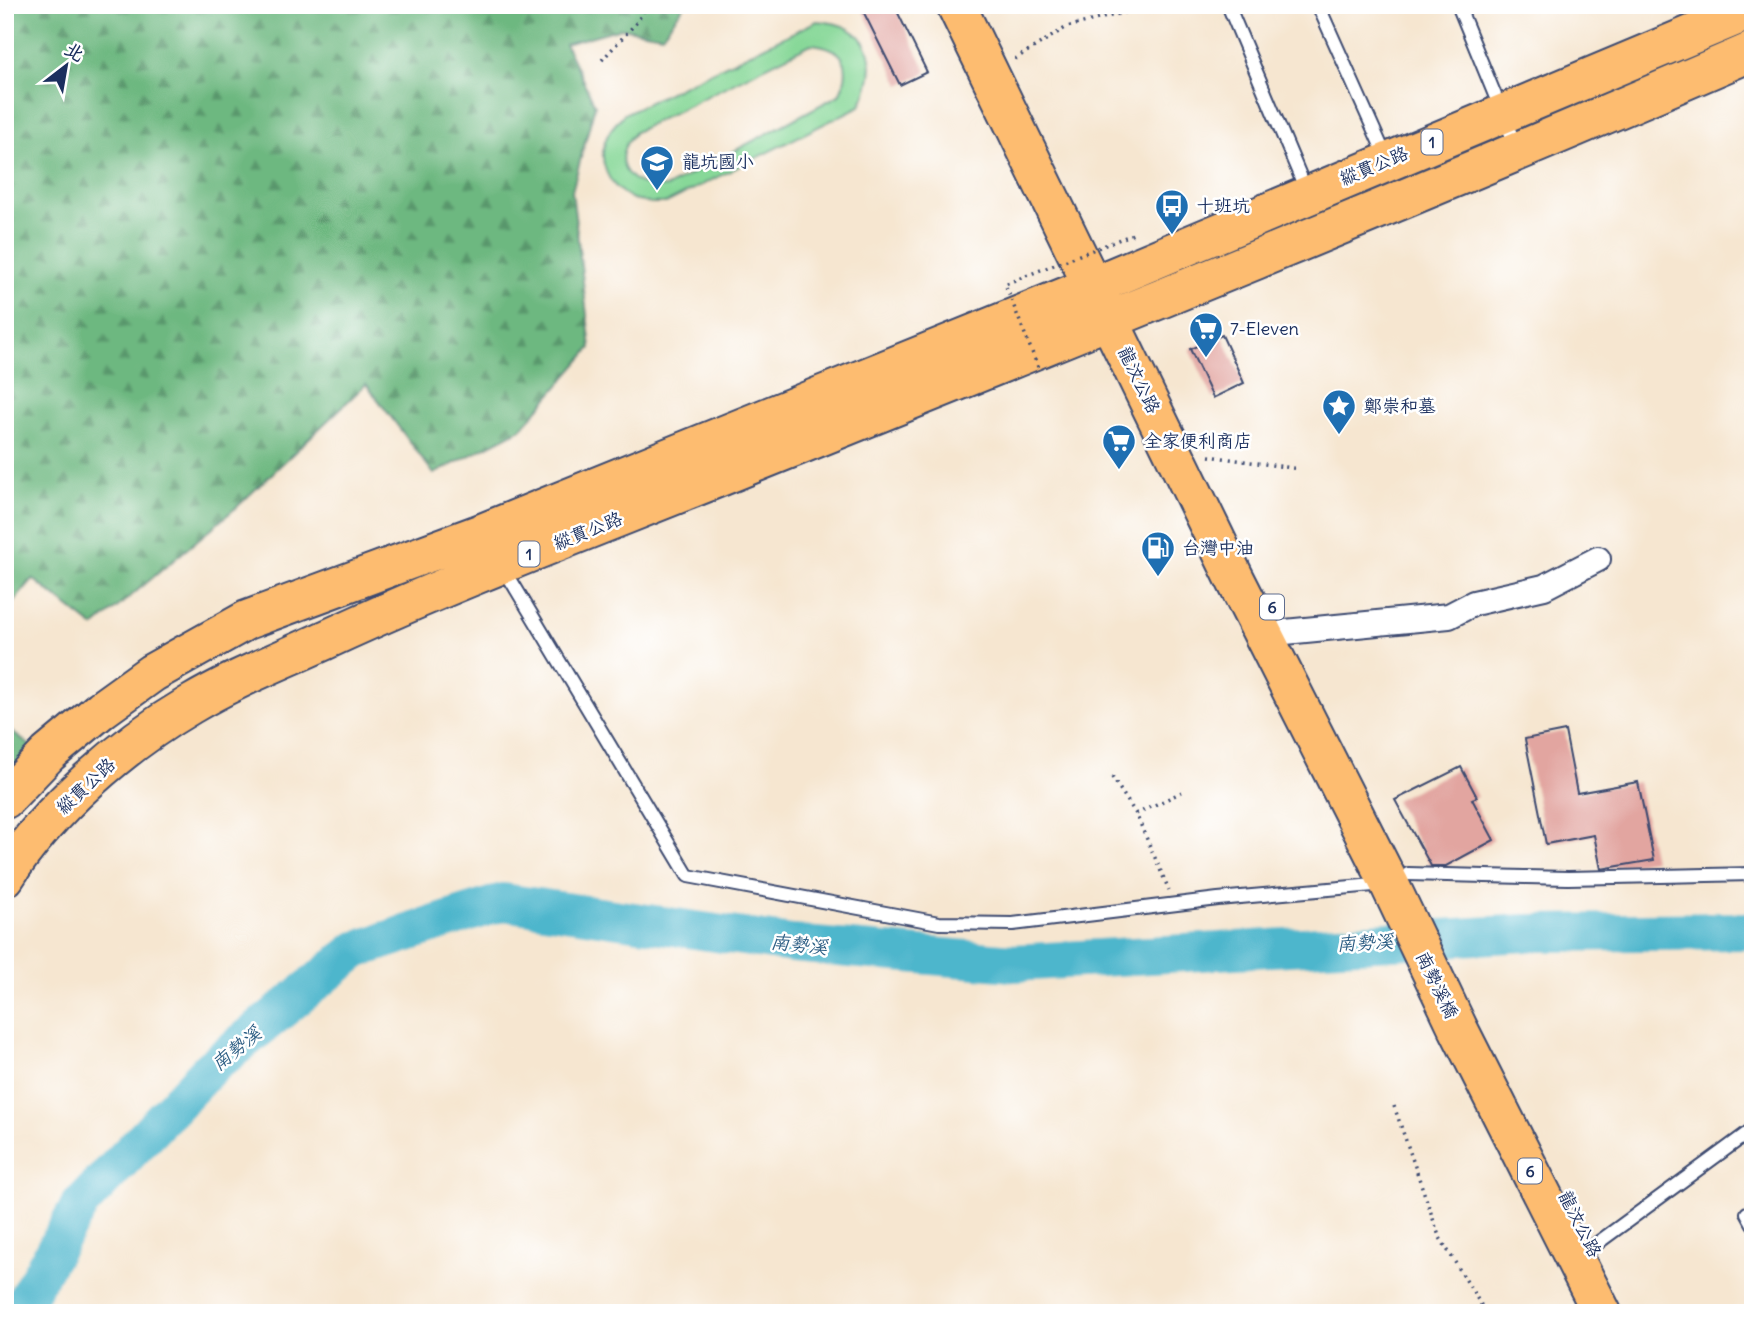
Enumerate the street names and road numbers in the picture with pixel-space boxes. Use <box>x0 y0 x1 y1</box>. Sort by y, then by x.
road number: 1 <box>1422 130 1442 154</box>
street label: 縱貫公路 <box>1336 141 1411 190</box>
street label: 龍汶公路 <box>1113 342 1166 417</box>
street label: 縱貫公路 <box>550 506 625 555</box>
road number: 1 <box>518 541 540 566</box>
road number: 6 <box>1260 594 1284 620</box>
street label: 縱貫公路 <box>51 753 120 819</box>
street label: 南勢溪橋 <box>1411 947 1464 1022</box>
road number: 6 <box>1518 1158 1542 1184</box>
street label: 龍汶公路 <box>1554 1186 1607 1261</box>

